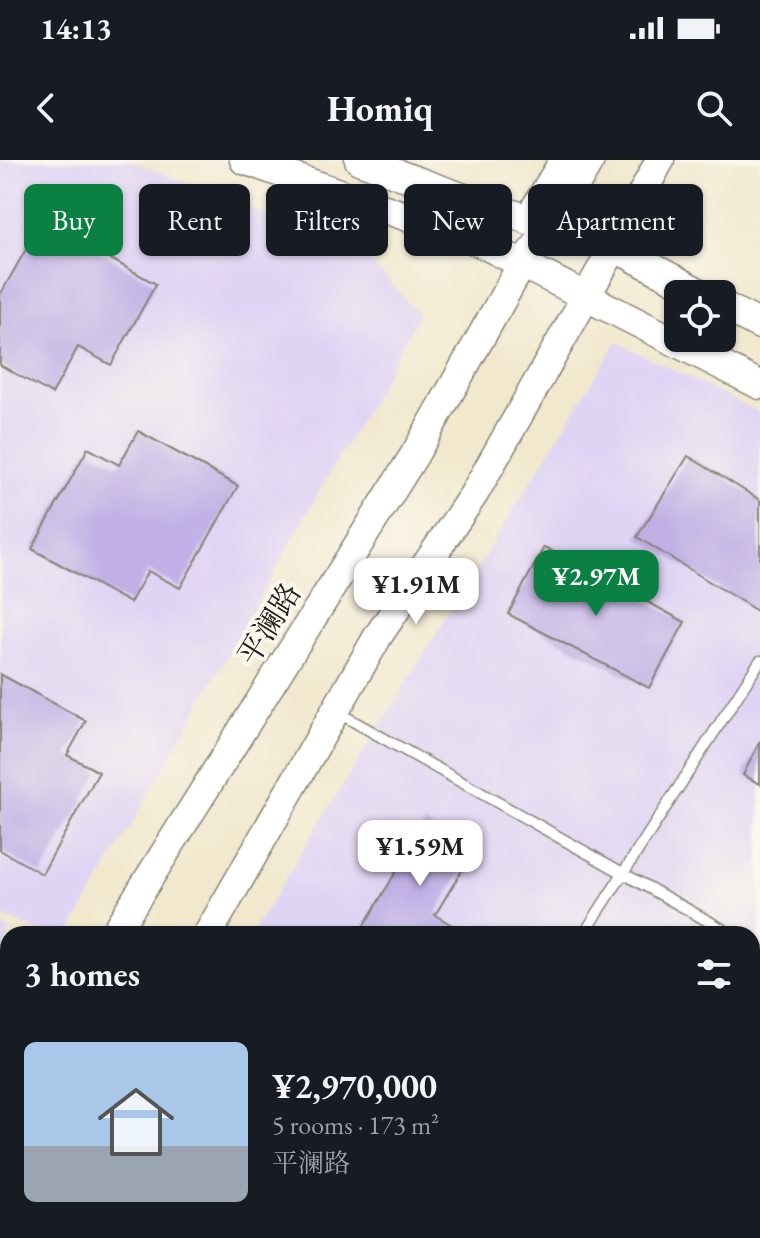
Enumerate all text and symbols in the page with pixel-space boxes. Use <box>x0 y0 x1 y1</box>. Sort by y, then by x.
text: 14:13 <box>40 9 112 48</box>
text: Homiq <box>327 85 433 132</box>
icon: back <box>24 86 68 130</box>
icon: search <box>692 86 736 130</box>
chip: Buy <box>24 184 123 256</box>
chip: Rent <box>139 184 250 256</box>
chip: Filters <box>266 184 388 256</box>
chip: New <box>404 184 512 256</box>
chip: Apartment <box>528 184 703 256</box>
map controls <box>664 280 736 352</box>
button: locate <box>664 280 736 352</box>
pin: ¥2.97M <box>531 550 661 618</box>
pin: ¥1.91M <box>351 558 481 626</box>
text: ¥2.97M <box>552 559 640 593</box>
text: ¥1.91M <box>372 567 460 601</box>
street label: 平澜路 <box>229 576 309 672</box>
pin: ¥1.59M <box>355 820 485 888</box>
text: ¥1.59M <box>376 829 464 863</box>
text: 3 homes <box>24 952 140 996</box>
icon: filters <box>692 952 736 996</box>
text: ¥2,970,000 <box>272 1064 437 1108</box>
icon: home <box>88 1074 184 1170</box>
text: 5 rooms · 173 m² <box>272 1108 439 1142</box>
text: 平澜路 <box>272 1146 350 1180</box>

